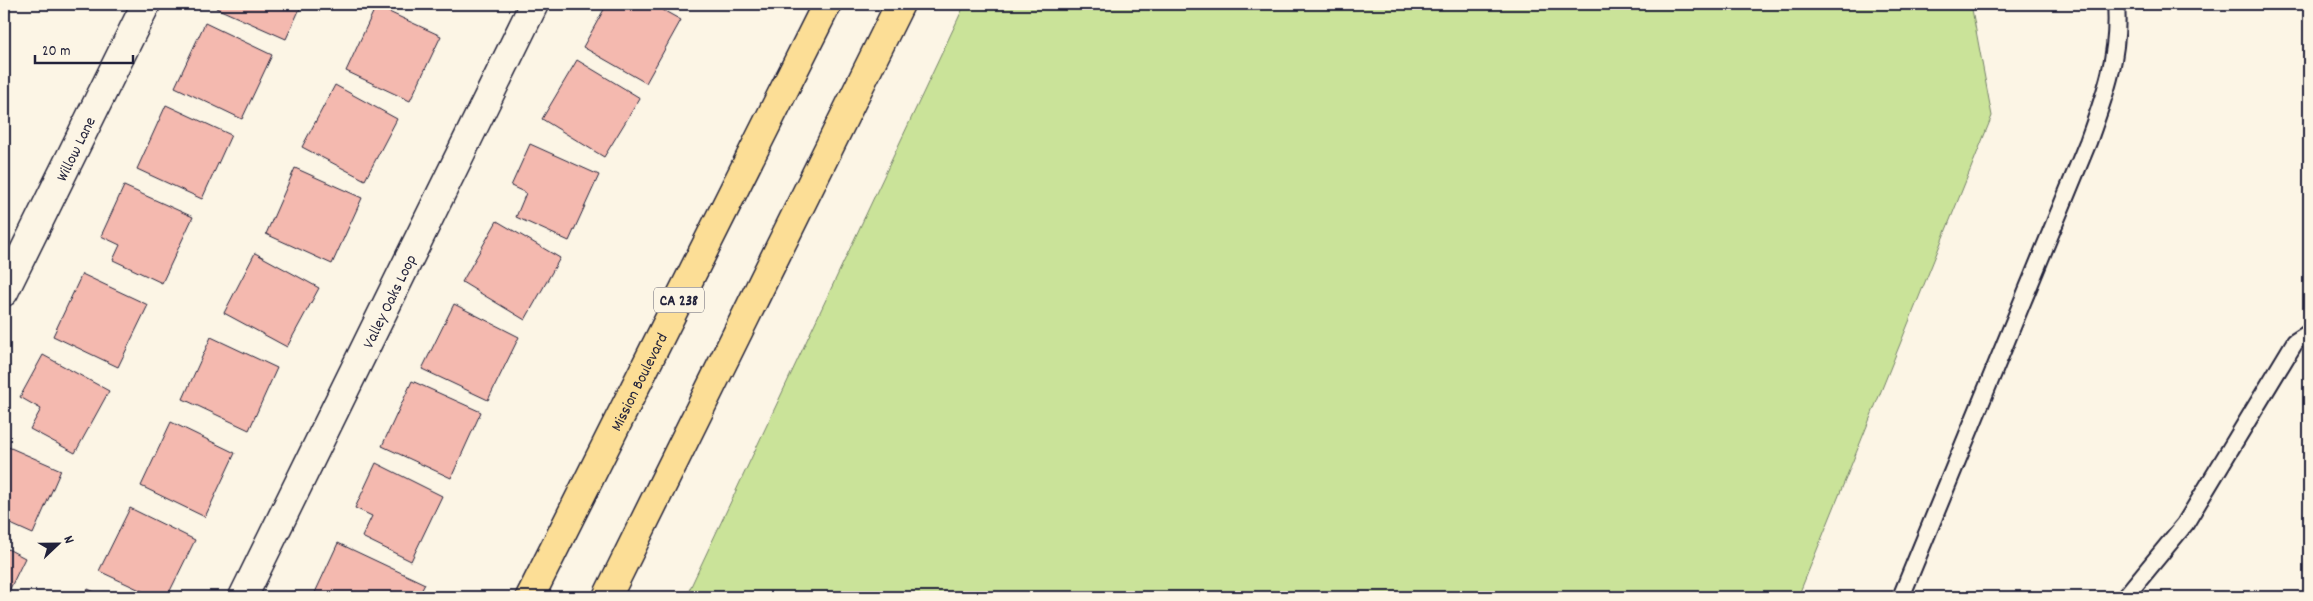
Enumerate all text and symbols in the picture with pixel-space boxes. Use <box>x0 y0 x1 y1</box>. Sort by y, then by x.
scale bar <box>35 32 132 64</box>
text: 20 m <box>42 41 70 63</box>
street label: Willow Lane <box>51 113 103 186</box>
street label: Valley Oaks Loop <box>358 251 423 353</box>
road number: CA 238 <box>654 288 704 312</box>
street label: Mission Boulevard <box>606 330 674 436</box>
north arrow <box>32 518 82 568</box>
text: N <box>58 533 79 547</box>

